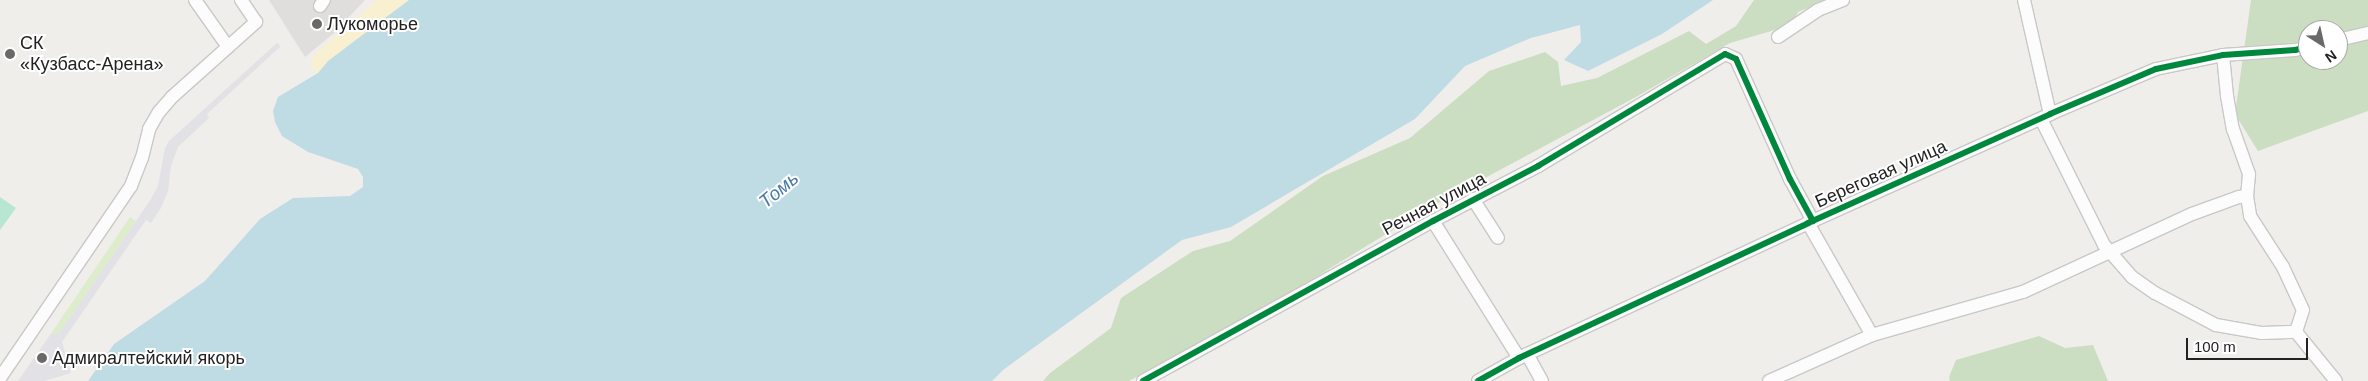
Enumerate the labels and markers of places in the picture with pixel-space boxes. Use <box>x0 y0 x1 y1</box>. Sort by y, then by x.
place label: Лукоморье <box>327 13 418 35</box>
marker: Лукоморье <box>311 18 323 30</box>
place label: СК «Кузбасс-Арена» <box>20 33 163 76</box>
marker: СК «Кузбасс-Арена» <box>4 48 16 60</box>
place label: Адмиралтейский якорь <box>52 347 245 369</box>
marker: Адмиралтейский якорь <box>36 352 48 364</box>

